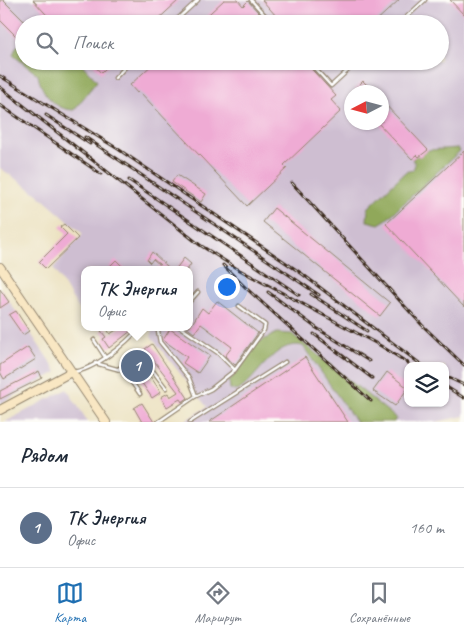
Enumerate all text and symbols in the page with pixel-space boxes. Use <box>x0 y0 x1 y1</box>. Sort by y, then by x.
search box <box>15 15 449 70</box>
icon: search <box>33 29 61 57</box>
text: Поиск <box>73 31 113 55</box>
north arrow <box>344 85 389 130</box>
popup <box>81 266 193 331</box>
your location <box>214 274 240 300</box>
text: ТК Энергия <box>98 277 176 301</box>
text: Офис <box>98 301 126 321</box>
pin: 1 <box>121 347 153 385</box>
map controls <box>404 362 449 407</box>
button: layers <box>404 362 449 407</box>
text: Рядом <box>20 442 67 468</box>
text: ТК Энергия <box>67 506 145 530</box>
text: 1 <box>32 518 40 538</box>
text: 160 m <box>410 518 444 538</box>
text: Офис <box>67 530 95 550</box>
tab: Карта <box>54 579 86 626</box>
tab: Маршрут <box>195 579 241 626</box>
tab: Сохранённые <box>349 579 410 626</box>

